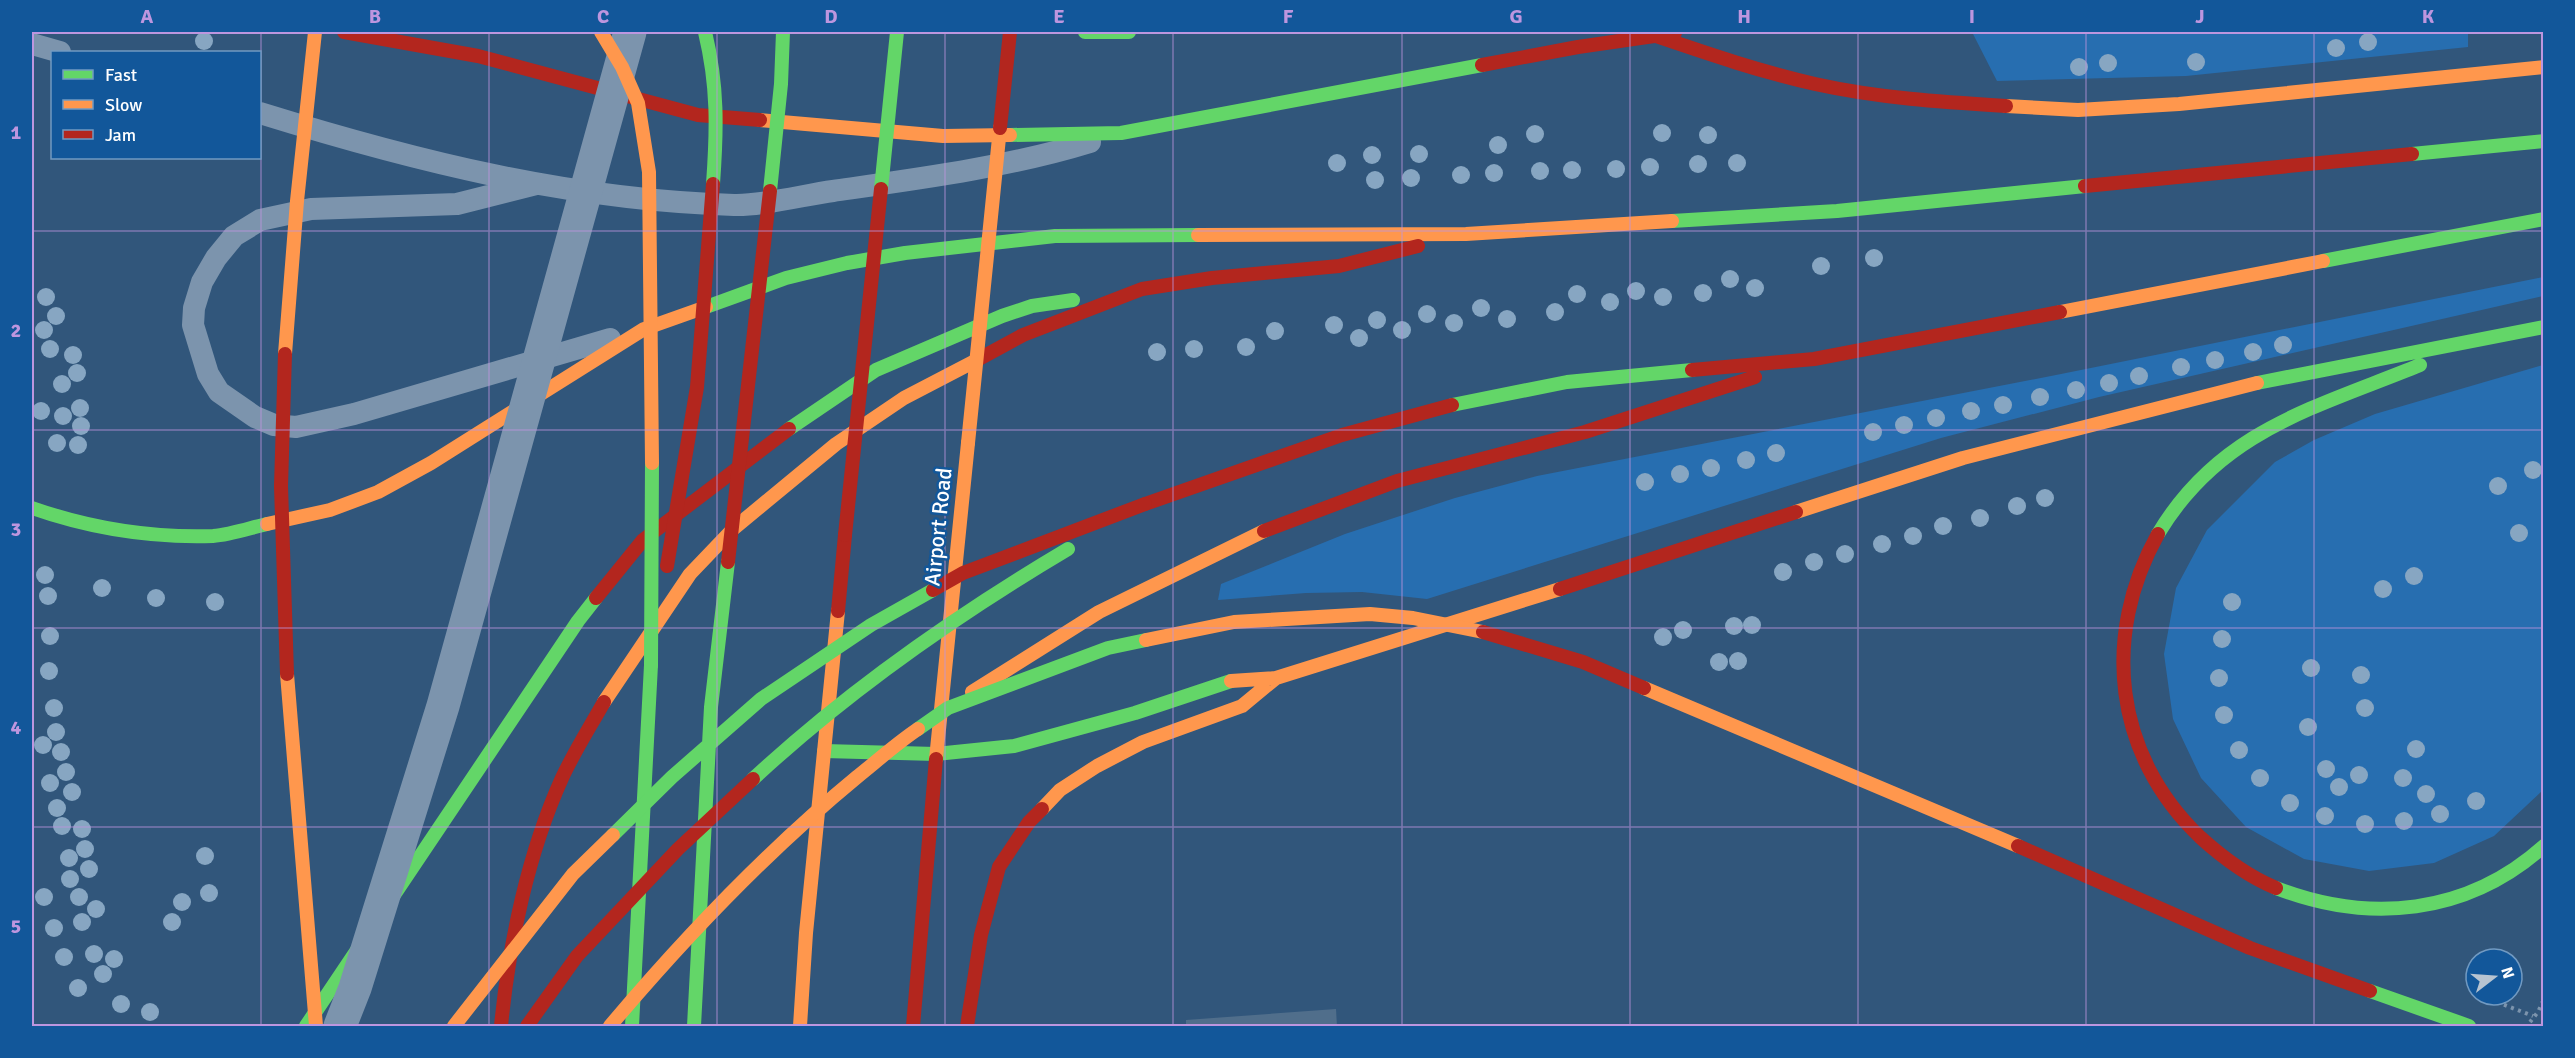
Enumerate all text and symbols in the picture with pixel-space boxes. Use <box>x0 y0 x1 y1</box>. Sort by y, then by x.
text: A <box>141 4 154 29</box>
text: B <box>369 4 381 29</box>
text: C <box>597 4 609 29</box>
text: D <box>824 4 838 29</box>
text: E <box>1053 4 1065 29</box>
text: F <box>1283 4 1294 29</box>
text: G <box>1509 4 1523 29</box>
text: H <box>1737 4 1751 29</box>
text: I <box>1969 4 1975 29</box>
text: J <box>2195 4 2205 29</box>
text: K <box>2422 4 2435 29</box>
legend <box>51 51 261 159</box>
text: Fast <box>105 64 137 86</box>
text: Slow <box>105 94 142 116</box>
text: 1 <box>11 120 22 145</box>
text: Jam <box>105 124 136 146</box>
text: 2 <box>11 318 21 343</box>
street label: Airport Road <box>918 467 958 587</box>
text: 3 <box>11 517 21 542</box>
text: 4 <box>11 715 22 740</box>
text: 5 <box>11 914 21 939</box>
north arrow <box>2464 947 2524 1007</box>
text: N <box>2496 965 2519 981</box>

